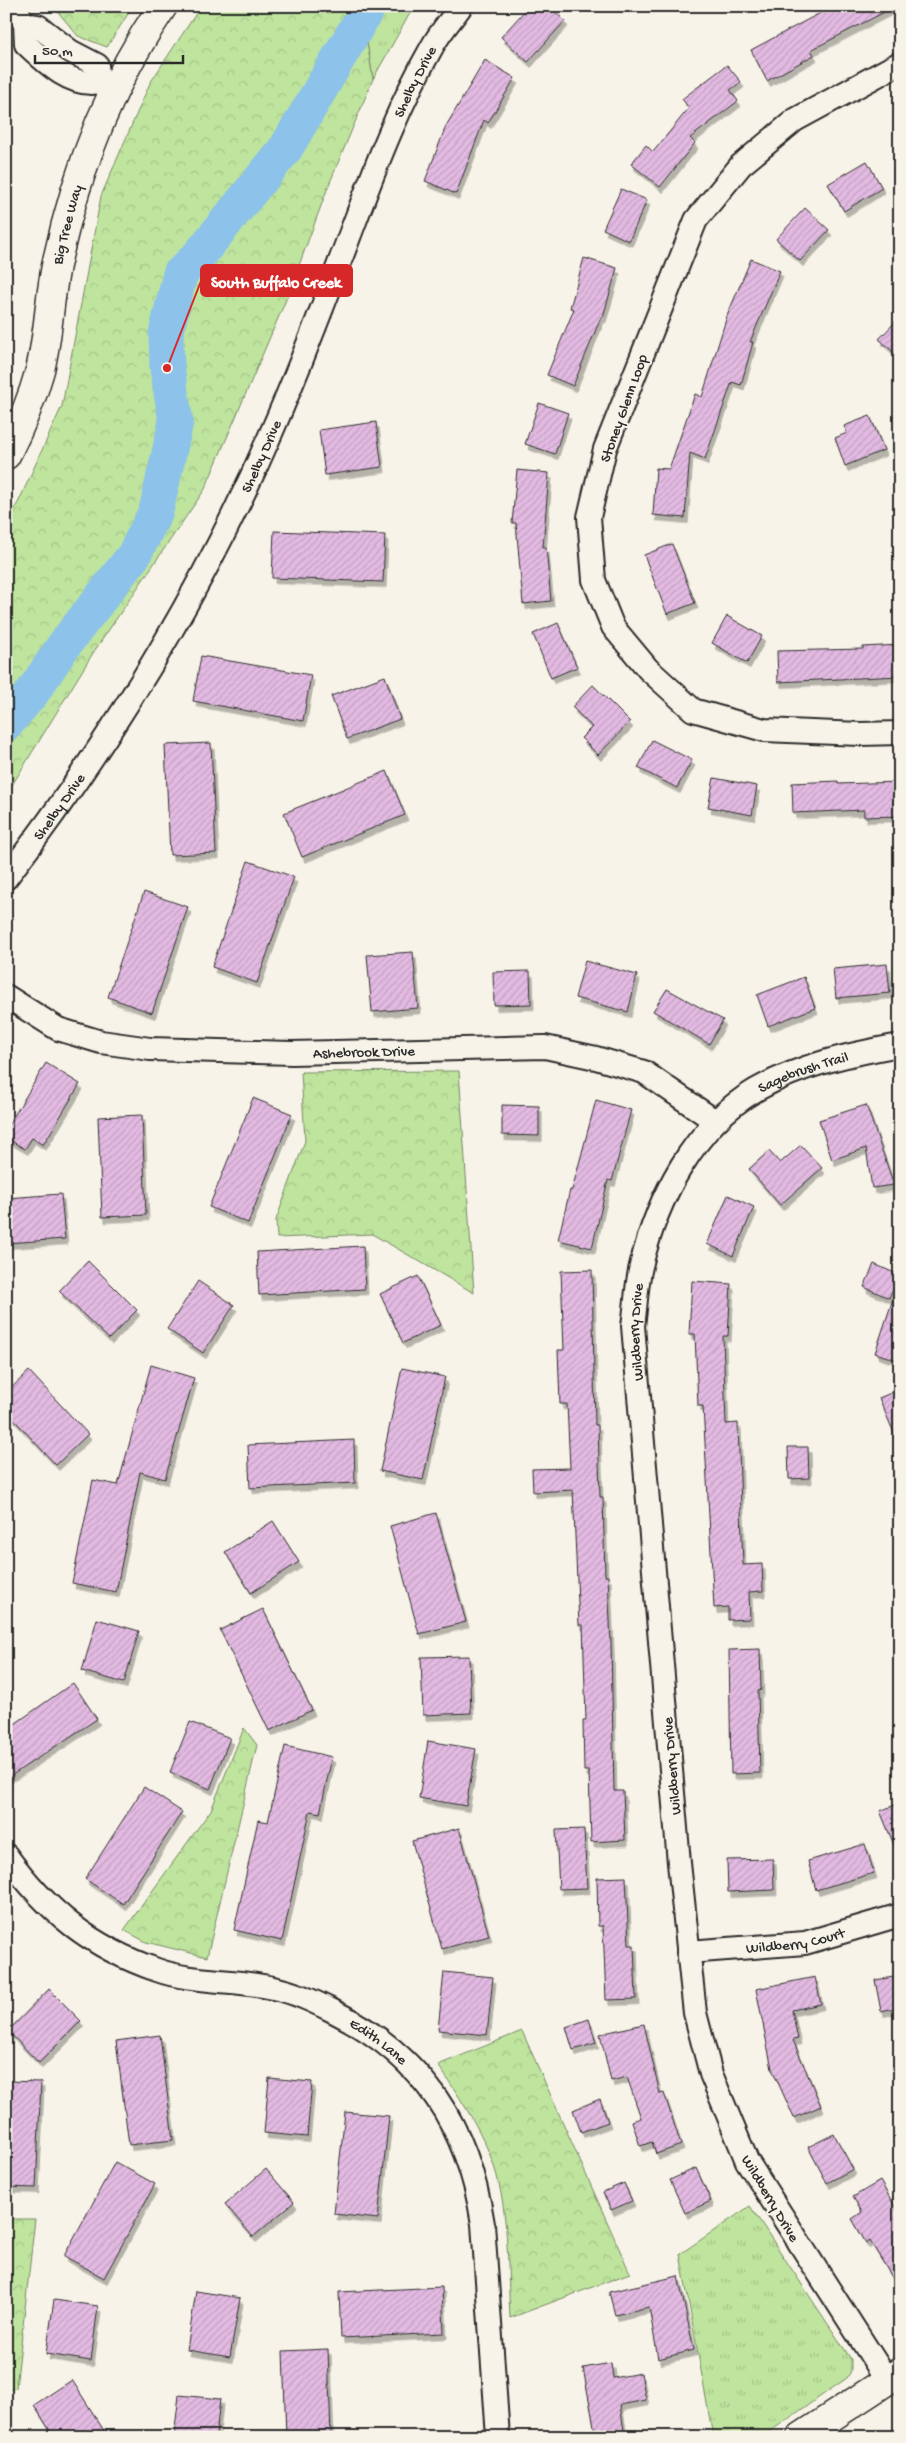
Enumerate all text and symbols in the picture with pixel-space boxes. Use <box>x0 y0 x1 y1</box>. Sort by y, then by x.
scale bar <box>35 32 182 64</box>
text: 50 m <box>42 43 73 61</box>
street label: Shelby Drive <box>391 43 442 121</box>
street label: Big Tree Way <box>49 182 88 267</box>
callout: South Buffalo Creek <box>201 265 352 296</box>
text: South Buffalo Creek <box>211 274 343 294</box>
street label: Stoney Glenn Loop <box>597 352 653 465</box>
street label: Shelby Drive <box>238 418 287 496</box>
street label: Shelby Drive <box>30 770 90 844</box>
street label: Ashebrook Drive <box>313 1043 415 1064</box>
street label: Sagebrush Trail <box>755 1049 850 1098</box>
street label: Wildberry Drive <box>626 1282 649 1381</box>
street label: Wildberry Drive <box>660 1716 686 1815</box>
street label: Wildberry Court <box>745 1924 849 1959</box>
street label: Edith Lane <box>346 2015 411 2070</box>
street label: Wildberry Drive <box>736 2152 802 2246</box>

